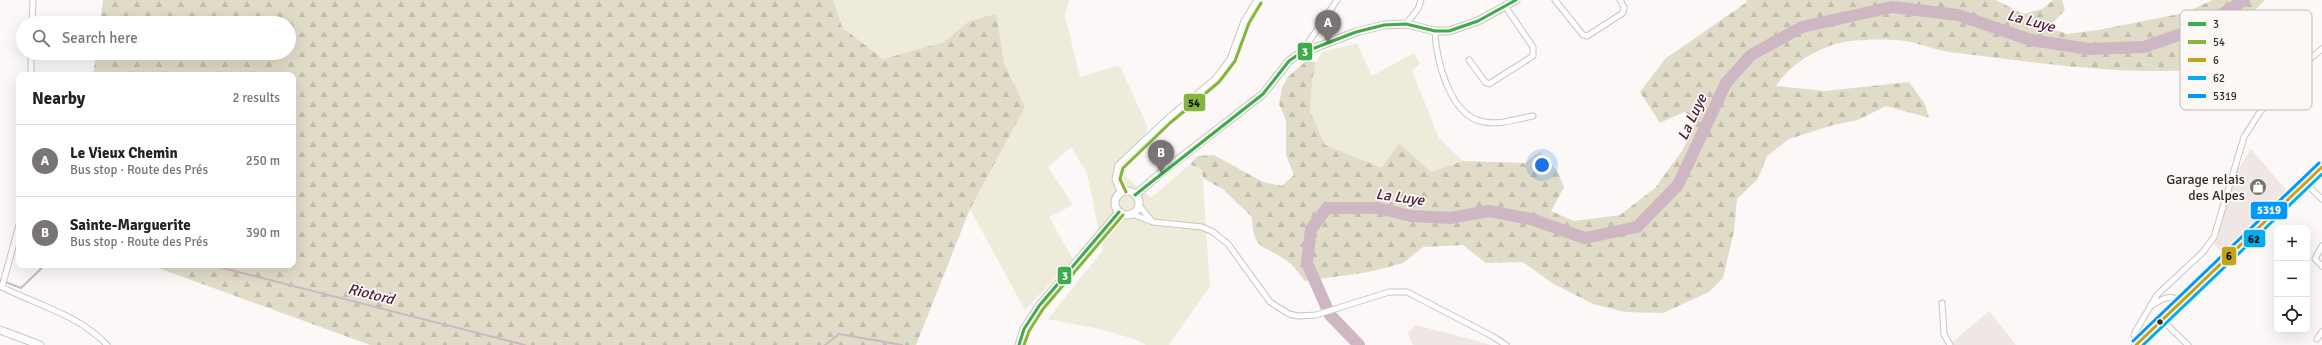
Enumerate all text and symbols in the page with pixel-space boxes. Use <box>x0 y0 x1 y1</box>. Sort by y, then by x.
water label: La Luye <box>2005 6 2058 36</box>
pin: A <box>1315 10 1341 43</box>
legend <box>2180 10 2312 110</box>
search box <box>16 16 296 60</box>
text: 3 <box>2213 18 2219 31</box>
icon: search <box>30 27 52 49</box>
text: Search here <box>62 29 138 47</box>
text: 54 <box>2213 36 2225 49</box>
line badge: 3 <box>1297 42 1313 61</box>
text: 3 <box>1302 46 1308 59</box>
text: 6 <box>2213 54 2219 67</box>
text: 62 <box>2213 72 2225 85</box>
text: Nearby <box>32 88 85 109</box>
text: 2 results <box>232 90 280 106</box>
water label: La Luye <box>1674 90 1711 143</box>
text: 5319 <box>2213 90 2237 103</box>
line badge: 54 <box>1183 93 1206 112</box>
text: 54 <box>1188 97 1200 110</box>
pin: B <box>1148 140 1174 173</box>
text: Le Vieux Chemin <box>70 144 178 162</box>
text: A <box>41 153 49 169</box>
text: 250 m <box>246 153 280 169</box>
your location <box>1532 155 1552 175</box>
text: Bus stop · Route des Prés <box>70 162 208 178</box>
place label: Garage relais des Alpes <box>2166 171 2245 204</box>
shop icon: Garage relais des Alpes <box>2248 177 2268 197</box>
water label: La Luye <box>1375 185 1427 210</box>
line badge: 5319 <box>2250 201 2288 220</box>
text: 5319 <box>2257 204 2281 217</box>
text: Sainte-Marguerite <box>70 216 191 234</box>
text: B <box>41 225 49 241</box>
text: 390 m <box>246 225 280 241</box>
map controls <box>2274 225 2310 333</box>
button: + <box>2274 225 2310 261</box>
line badge: 62 <box>2243 229 2266 248</box>
text: 62 <box>2248 233 2260 246</box>
text: Bus stop · Route des Prés <box>70 234 208 250</box>
line badge: 6 <box>2221 246 2237 266</box>
text: 6 <box>2226 250 2232 263</box>
button: − <box>2274 261 2310 297</box>
line badge: 3 <box>1057 266 1072 285</box>
text: 3 <box>1062 270 1068 283</box>
water label: Riotord <box>346 280 398 309</box>
button: locate <box>2274 297 2310 333</box>
unlabelled marker <box>2155 317 2165 327</box>

